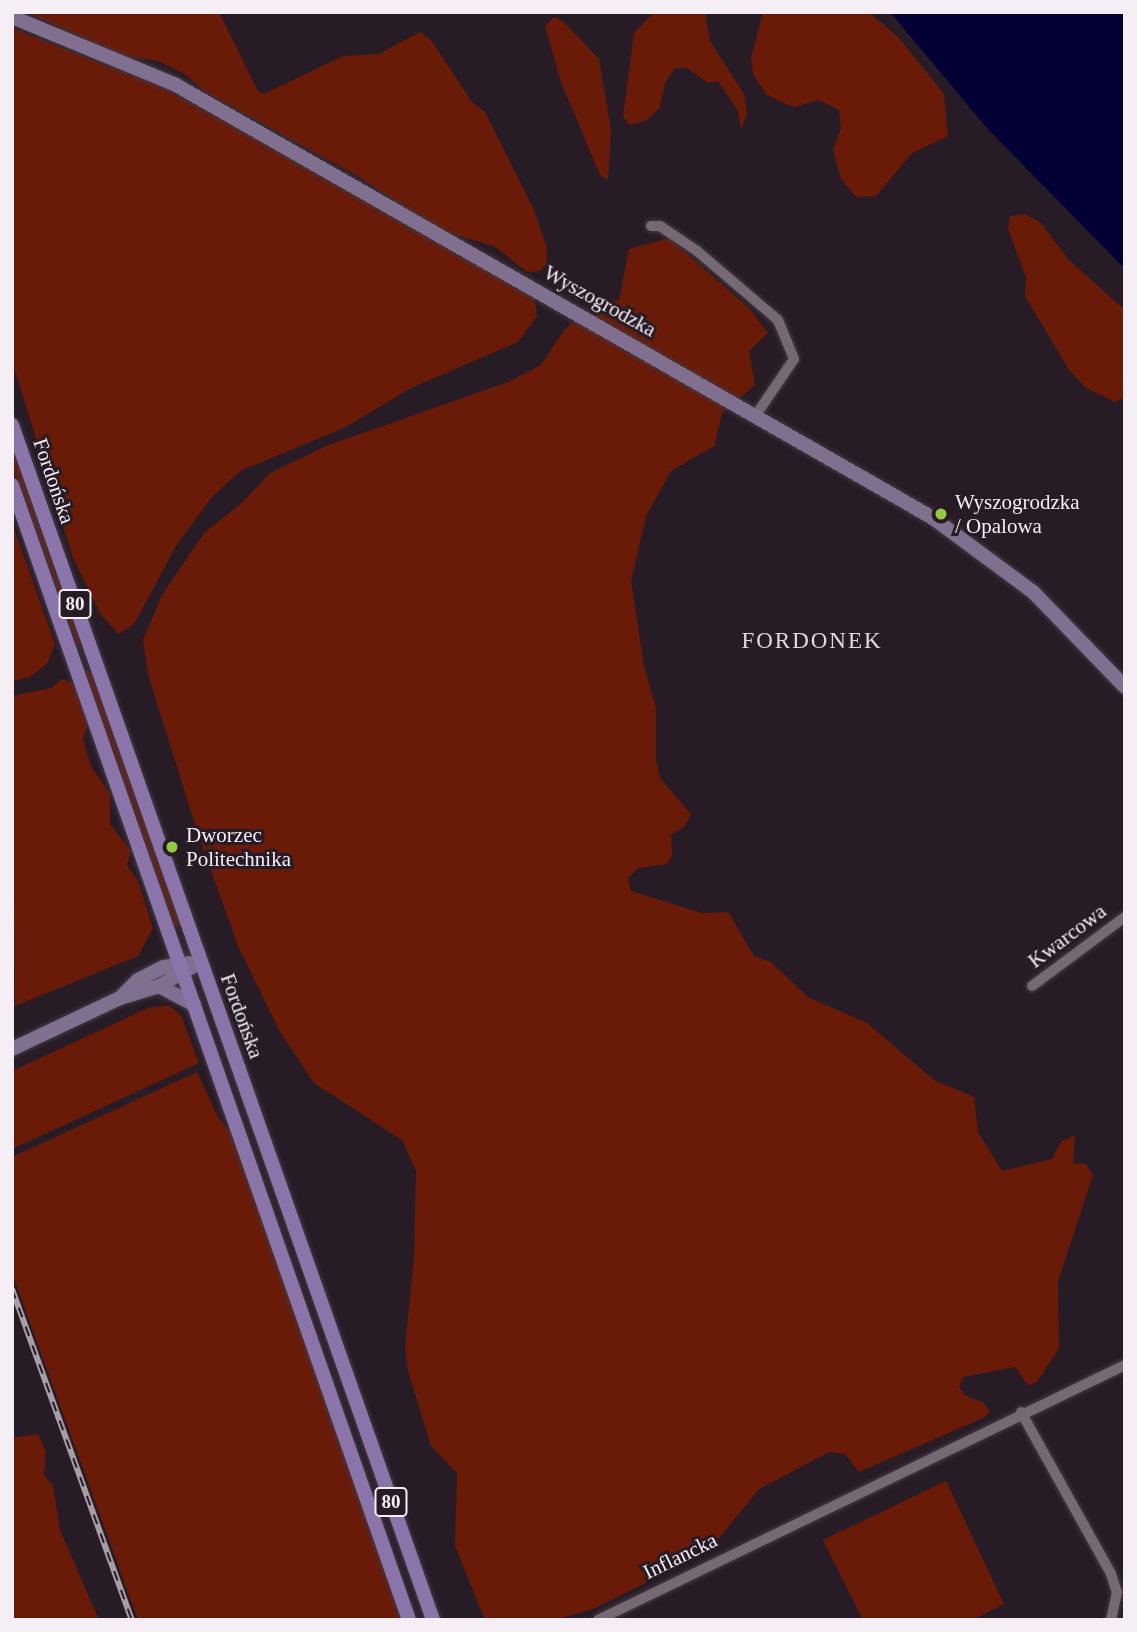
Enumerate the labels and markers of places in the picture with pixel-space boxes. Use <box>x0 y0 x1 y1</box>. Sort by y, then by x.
place label: Wyszogrodzka / Opalowa <box>955 489 1080 539</box>
marker: Wyszogrodzka / Opalowa <box>933 506 949 522</box>
place label: Dworzec Politechnika <box>186 822 291 872</box>
marker: Dworzec Politechnika <box>164 839 180 855</box>

